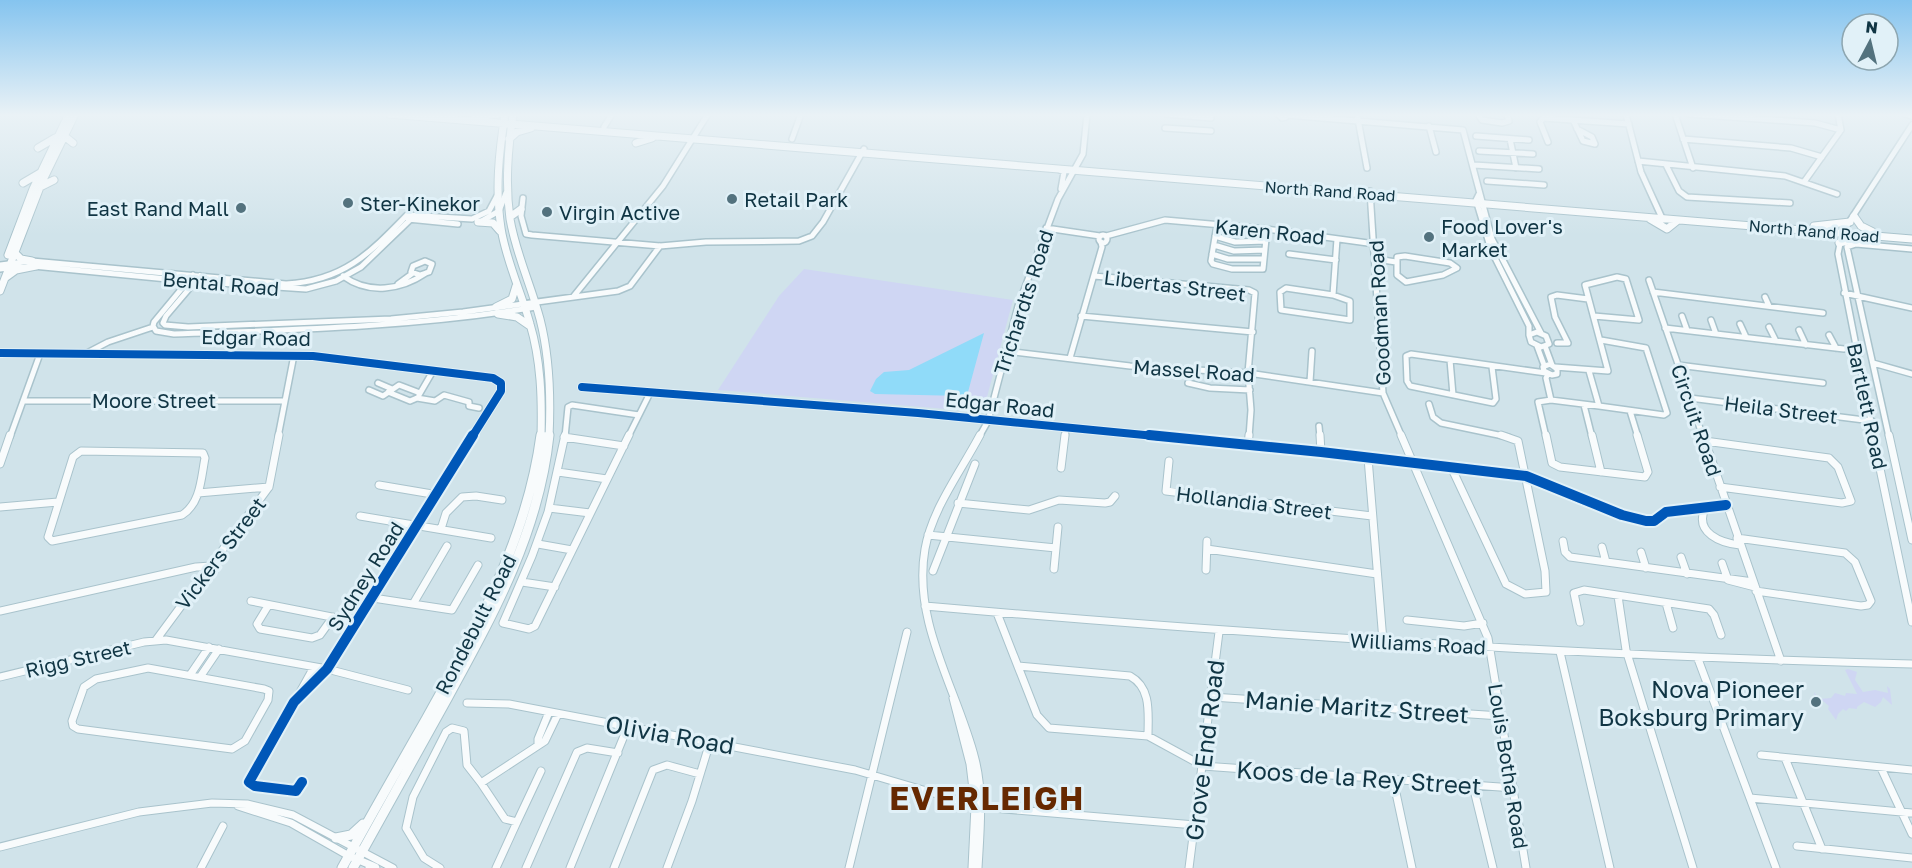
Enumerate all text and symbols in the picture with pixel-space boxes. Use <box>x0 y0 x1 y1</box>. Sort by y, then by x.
north arrow <box>1840 12 1900 72</box>
text: N <box>1865 16 1879 38</box>
street label: North Rand Road <box>1264 176 1396 206</box>
place label: Retail Park <box>744 187 848 211</box>
place label: Ster-Kinekor <box>360 191 480 215</box>
marker: Retail Park <box>725 192 739 206</box>
place label: East Rand Mall <box>87 196 229 220</box>
marker: Ster-Kinekor <box>341 196 355 210</box>
place label: Virgin Active <box>559 200 680 224</box>
marker: East Rand Mall <box>234 201 248 215</box>
marker: Virgin Active <box>540 205 554 219</box>
street label: Karen Road <box>1214 213 1326 249</box>
place label: Food Lover's Market <box>1441 214 1563 261</box>
street label: North Rand Road <box>1748 215 1880 247</box>
street label: Trichardts Road <box>988 227 1058 377</box>
marker: Food Lover's Market <box>1422 230 1436 244</box>
street label: Goodman Road <box>1363 240 1395 386</box>
street label: Libertas Street <box>1103 264 1247 306</box>
street label: Bental Road <box>162 266 280 300</box>
street label: Edgar Road <box>201 324 311 350</box>
street label: Bartlett Road <box>1843 341 1893 471</box>
street label: Massel Road <box>1132 354 1256 386</box>
street label: Circuit Road <box>1667 361 1727 479</box>
street label: Edgar Road <box>944 386 1056 422</box>
street label: Moore Street <box>92 388 216 412</box>
street label: Heila Street <box>1723 390 1839 428</box>
street label: Hollandia Street <box>1175 481 1333 523</box>
street label: Vickers Street <box>170 492 270 614</box>
street label: Sydney Road <box>322 517 408 635</box>
street label: Rondebult Road <box>429 550 521 698</box>
street label: Williams Road <box>1349 627 1487 659</box>
street label: Rigg Street <box>23 634 133 682</box>
street label: Grove End Road <box>1179 658 1229 842</box>
place label: Nova Pioneer Boksburg Primary <box>1598 674 1804 731</box>
street label: Louis Botha Road <box>1484 682 1534 850</box>
street label: Manie Maritz Street <box>1244 684 1470 728</box>
marker: Nova Pioneer Boksburg Primary <box>1809 695 1823 709</box>
street label: Olivia Road <box>603 708 737 760</box>
street label: Koos de la Rey Street <box>1236 754 1482 800</box>
district label: EVERLEIGH <box>889 779 1085 817</box>

